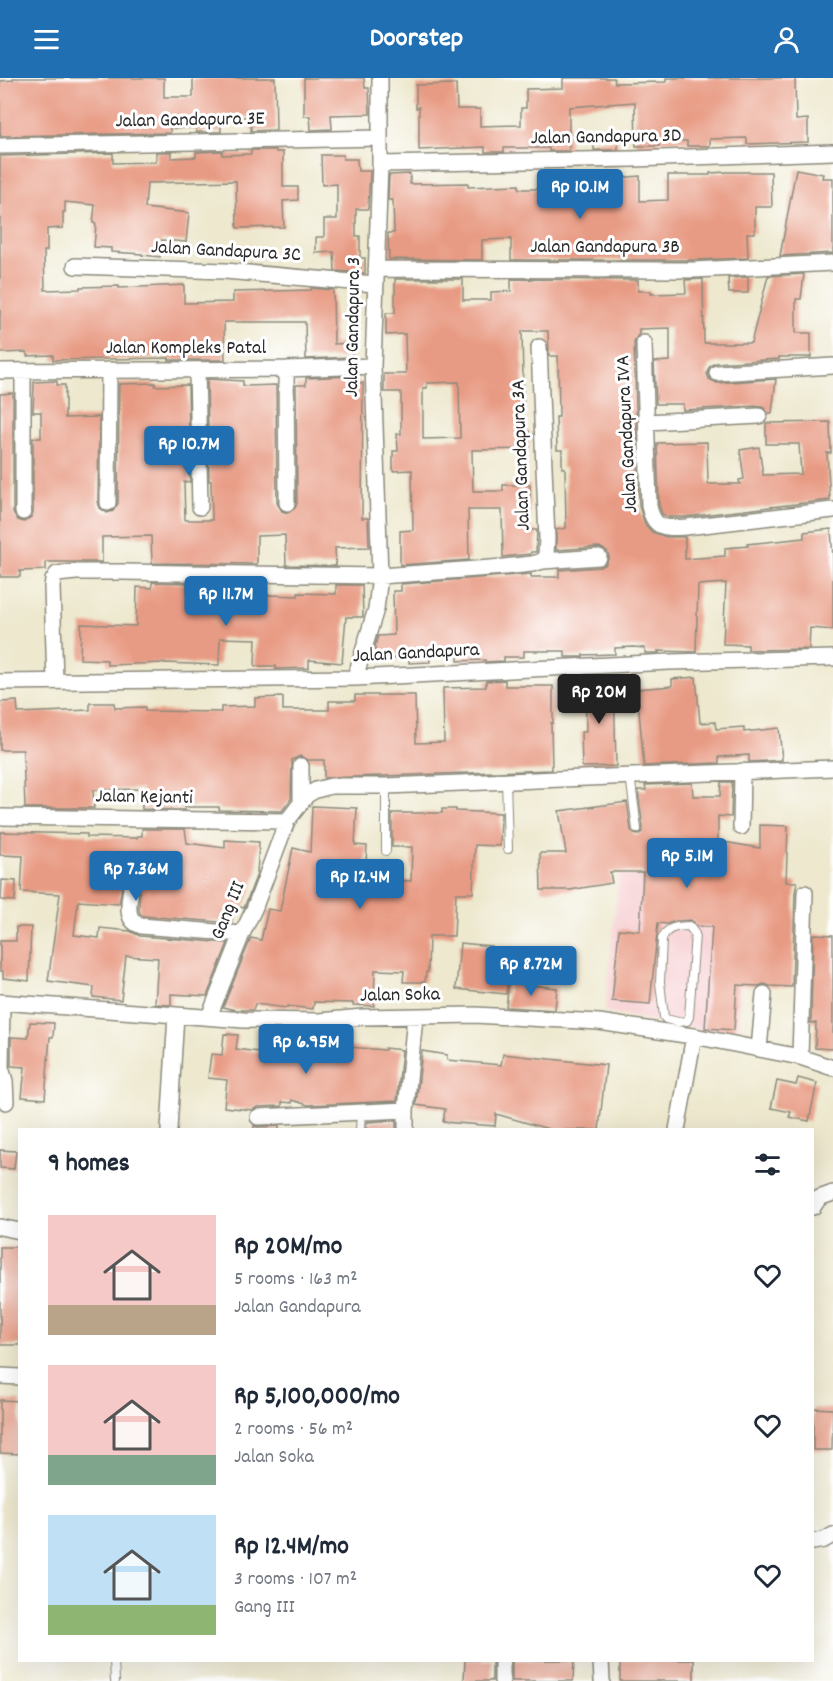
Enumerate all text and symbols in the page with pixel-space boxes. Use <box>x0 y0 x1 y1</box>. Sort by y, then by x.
text: Doorstep <box>370 20 463 59</box>
icon: menu <box>30 23 63 56</box>
icon: person <box>770 23 803 56</box>
street label: Jalan Gandapura 3E <box>115 106 265 136</box>
street label: Jalan Gandapura 3D <box>531 123 681 153</box>
pin: Rp 10.1M <box>518 169 642 220</box>
text: Rp 10.1M <box>551 174 609 202</box>
street label: Jalan Gandapura 3C <box>150 234 302 270</box>
street label: Jalan Gandapura 3B <box>530 234 680 262</box>
street label: Jalan Gandapura 3 <box>339 257 369 397</box>
street label: Jalan Kompleks Patal <box>106 335 266 363</box>
street label: Jalan Gandapura IVA <box>610 354 646 514</box>
street label: Jalan Gandapura 3A <box>505 379 539 531</box>
pin: Rp 10.7M <box>127 426 251 477</box>
text: Rp 10.7M <box>158 431 220 459</box>
pin: Rp 11.7M <box>164 576 288 627</box>
text: Rp 11.7M <box>199 581 254 609</box>
street label: Jalan Gandapura <box>352 637 481 671</box>
pin: Rp 20M <box>550 674 648 725</box>
text: Rp 20M <box>572 679 626 707</box>
street label: Jalan Kejanti <box>95 783 193 813</box>
pin: Rp 5.1M <box>632 838 742 889</box>
text: Rp 5.1M <box>661 843 713 871</box>
pin: Rp 7.36M <box>74 851 198 902</box>
text: Rp 7.36M <box>104 856 168 884</box>
pin: Rp 12.4M <box>298 859 422 910</box>
text: Rp 12.4M <box>330 864 390 892</box>
street label: Gang III <box>205 878 253 944</box>
pin: Rp 8.72M <box>469 946 593 997</box>
text: Rp 8.72M <box>500 951 563 979</box>
street label: Jalan Soka <box>360 981 441 1011</box>
pin: Rp 6.95M <box>244 1024 368 1075</box>
text: Rp 6.95M <box>273 1029 339 1057</box>
text: 9 homes <box>48 1146 130 1183</box>
icon: filters <box>751 1148 784 1181</box>
text: Rp 20M/mo <box>234 1229 342 1266</box>
icon: home <box>96 1239 168 1311</box>
icon: heart <box>751 1259 784 1292</box>
text: 5 rooms · 163 m² <box>234 1266 358 1294</box>
text: Jalan Gandapura <box>234 1294 361 1322</box>
text: Rp 5,100,000/mo <box>234 1379 400 1416</box>
icon: home <box>96 1389 168 1461</box>
icon: heart <box>751 1409 784 1442</box>
text: 2 rooms · 56 m² <box>234 1416 353 1444</box>
text: Jalan Soka <box>234 1444 314 1472</box>
text: Rp 12.4M/mo <box>234 1529 349 1566</box>
icon: home <box>96 1539 168 1611</box>
icon: heart <box>751 1559 784 1592</box>
text: 3 rooms · 107 m² <box>234 1566 357 1594</box>
text: Gang III <box>234 1594 295 1622</box>

